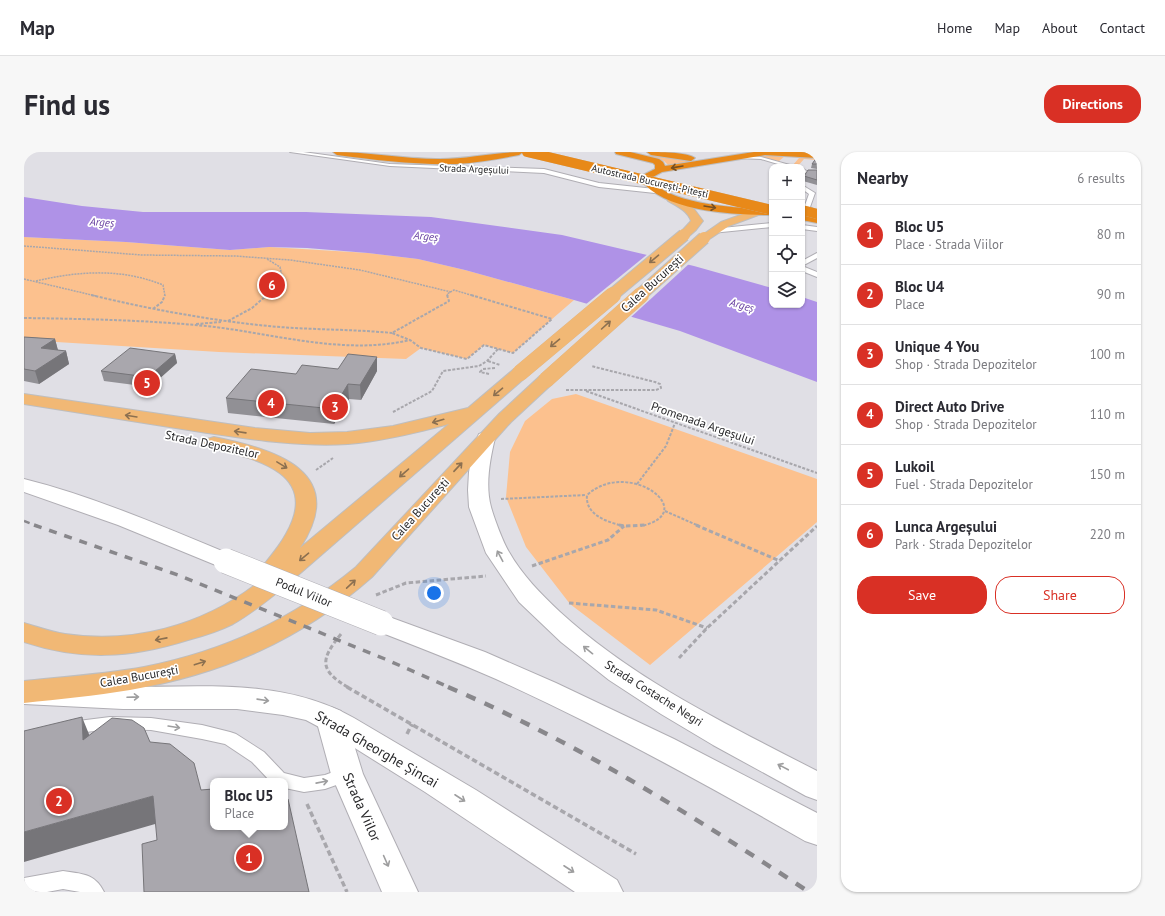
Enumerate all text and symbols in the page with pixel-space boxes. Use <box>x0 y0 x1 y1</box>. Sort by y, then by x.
text: Map <box>20 16 55 40</box>
text: Home <box>937 19 972 37</box>
text: Map <box>994 19 1020 37</box>
text: About <box>1042 19 1078 37</box>
text: Contact <box>1100 19 1145 37</box>
button: Directions <box>1044 85 1141 123</box>
text: Find us <box>24 86 110 123</box>
street label: Strada Argeșului <box>439 161 509 177</box>
street label: Autostrada București-Pitești <box>590 161 710 201</box>
one-way arrow <box>671 163 684 171</box>
map controls <box>769 164 805 308</box>
button: + <box>769 164 805 200</box>
text: Nearby <box>857 167 908 189</box>
text: 6 results <box>1077 170 1125 187</box>
button: − <box>769 200 805 236</box>
one-way arrow <box>703 203 716 211</box>
water label: Argeș <box>88 214 115 230</box>
text: Bloc U5 <box>895 217 944 236</box>
text: 1 <box>866 226 874 243</box>
text: 80 m <box>1097 226 1125 243</box>
water label: Argeș <box>412 228 440 244</box>
button: locate <box>769 236 805 272</box>
text: Place · Strada Viilor <box>895 236 1003 253</box>
street label: Calea București <box>618 251 686 315</box>
one-way arrow <box>649 255 660 264</box>
pin: 6 <box>259 270 285 300</box>
button: layers <box>769 272 805 308</box>
text: Bloc U4 <box>895 277 944 296</box>
text: 2 <box>866 286 874 303</box>
text: 90 m <box>1097 286 1125 303</box>
water label: Argeș <box>727 295 756 315</box>
text: Place <box>895 296 925 313</box>
one-way arrow <box>601 320 611 330</box>
text: Unique 4 You <box>895 337 979 356</box>
one-way arrow <box>550 339 560 348</box>
text: 3 <box>866 346 874 363</box>
text: 100 m <box>1090 346 1125 363</box>
text: Shop · Strada Depozitelor <box>895 356 1037 373</box>
pin: 5 <box>134 368 160 398</box>
one-way arrow <box>492 387 503 396</box>
pin: 4 <box>258 388 284 418</box>
pin: 3 <box>322 392 348 422</box>
text: Direct Auto Drive <box>895 397 1004 416</box>
street label: Promenada Argeșului <box>649 398 757 448</box>
text: 4 <box>866 406 874 423</box>
text: 110 m <box>1090 406 1125 423</box>
one-way arrow <box>125 412 138 420</box>
text: Shop · Strada Depozitelor <box>895 416 1037 433</box>
one-way arrow <box>431 418 444 426</box>
street label: Strada Depozitelor <box>164 427 260 461</box>
one-way arrow <box>234 428 247 436</box>
text: Lukoil <box>895 457 934 476</box>
one-way arrow <box>276 461 288 469</box>
one-way arrow <box>454 462 463 472</box>
text: 5 <box>866 466 874 483</box>
text: 150 m <box>1090 466 1125 483</box>
one-way arrow <box>399 468 409 477</box>
street label: Calea București <box>388 475 452 543</box>
text: Fuel · Strada Depozitelor <box>895 476 1033 493</box>
text: Lunca Argeșului <box>895 517 997 536</box>
text: 6 <box>866 526 874 543</box>
text: 220 m <box>1090 526 1125 543</box>
text: Park · Strada Depozitelor <box>895 536 1032 553</box>
one-way arrow <box>495 550 503 562</box>
one-way arrow <box>300 552 310 561</box>
street label: Podul Viilor <box>274 574 334 610</box>
button: Save <box>857 576 987 614</box>
button: Share <box>995 576 1125 614</box>
one-way arrow <box>346 579 357 588</box>
your location <box>424 583 444 603</box>
one-way arrow <box>155 635 168 643</box>
one-way arrow <box>582 645 593 654</box>
street label: Strada Costache Negri <box>602 657 706 729</box>
one-way arrow <box>194 659 207 666</box>
street label: Calea București <box>99 662 179 690</box>
one-way arrow <box>126 693 139 701</box>
one-way arrow <box>256 696 269 704</box>
street label: Strada Gheorghe Șincai <box>312 706 442 792</box>
one-way arrow <box>167 723 180 731</box>
one-way arrow <box>777 763 789 771</box>
street label: Strada Viilor <box>339 770 385 844</box>
popup <box>210 778 288 830</box>
one-way arrow <box>315 778 328 786</box>
pin: 2 <box>46 786 72 816</box>
text: Bloc U5 <box>224 786 274 805</box>
one-way arrow <box>454 794 465 802</box>
text: Place <box>224 805 254 822</box>
pin: 1 <box>236 843 262 873</box>
one-way arrow <box>383 854 390 866</box>
one-way arrow <box>563 864 574 873</box>

